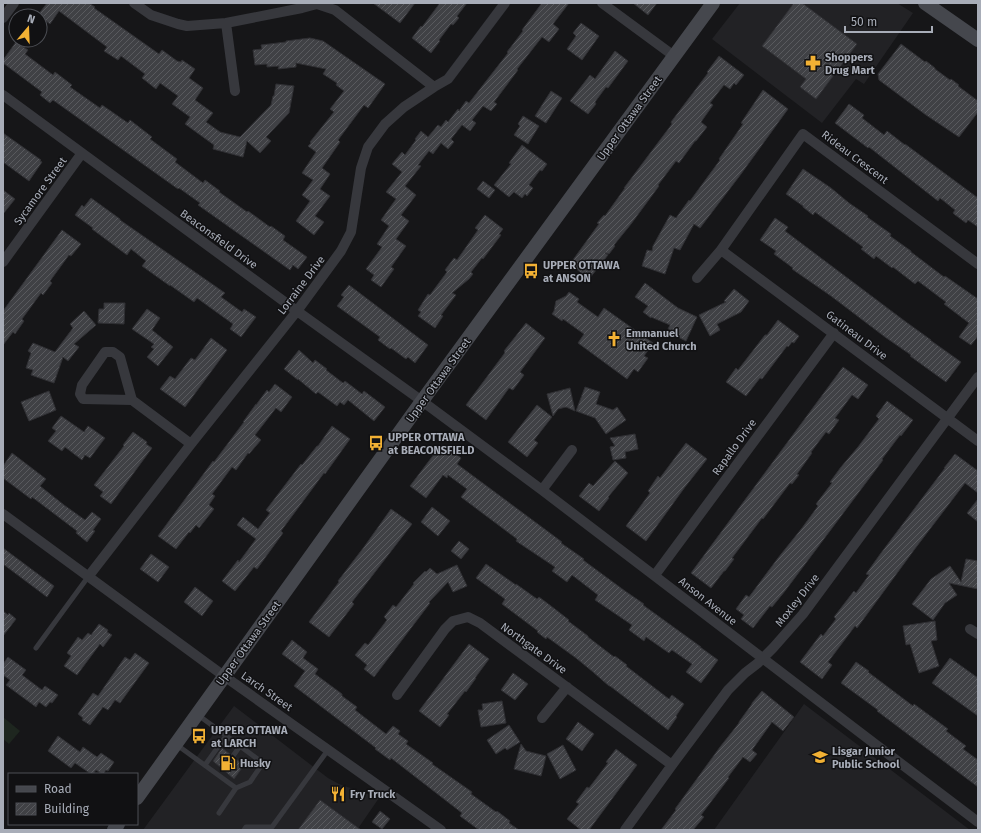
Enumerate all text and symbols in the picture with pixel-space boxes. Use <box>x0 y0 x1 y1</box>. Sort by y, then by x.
north arrow <box>8 8 48 48</box>
scale bar <box>845 8 932 34</box>
text: N <box>26 12 37 26</box>
text: 50 m <box>851 15 877 29</box>
place label: Shoppers Drug Mart <box>825 51 876 77</box>
pharmacy icon: Shoppers Drug Mart <box>804 54 822 72</box>
street label: Upper Ottawa Street <box>594 73 664 163</box>
street label: Rideau Crescent <box>819 128 891 187</box>
street label: Sycamore Street <box>11 155 69 228</box>
street label: Beaconsfield Drive <box>178 207 260 272</box>
street label: Lorraine Drive <box>275 253 328 317</box>
place label: UPPER OTTAWA at ANSON <box>543 259 620 285</box>
bus stop icon: UPPER OTTAWA at ANSON <box>522 262 540 280</box>
street label: Gatineau Drive <box>823 308 890 363</box>
place label: Emmanuel United Church <box>626 327 697 353</box>
church icon: Emmanuel United Church <box>605 330 623 348</box>
street label: Upper Ottawa Street <box>403 335 473 425</box>
street label: Rapallo Drive <box>710 417 759 478</box>
place label: UPPER OTTAWA at BEACONSFIELD <box>388 431 474 457</box>
bus stop icon: UPPER OTTAWA at BEACONSFIELD <box>367 434 385 452</box>
street label: Moxley Drive <box>773 571 822 629</box>
street label: Anson Avenue <box>676 575 739 628</box>
street label: Upper Ottawa Street <box>213 598 283 688</box>
street label: Northgate Drive <box>498 620 569 677</box>
street label: Larch Street <box>239 669 295 714</box>
place label: UPPER OTTAWA at LARCH <box>211 724 288 750</box>
bus stop icon: UPPER OTTAWA at LARCH <box>190 727 208 745</box>
place label: Lisgar Junior Public School <box>832 745 900 771</box>
school or university icon: Lisgar Junior Public School <box>811 748 829 766</box>
fuel station icon: Husky <box>219 754 237 772</box>
place label: Husky <box>240 757 271 770</box>
legend <box>8 773 138 825</box>
text: Road <box>44 782 72 796</box>
restaurant icon: Fry Truck <box>329 785 347 803</box>
place label: Fry Truck <box>350 788 396 801</box>
text: Building <box>44 802 90 816</box>

